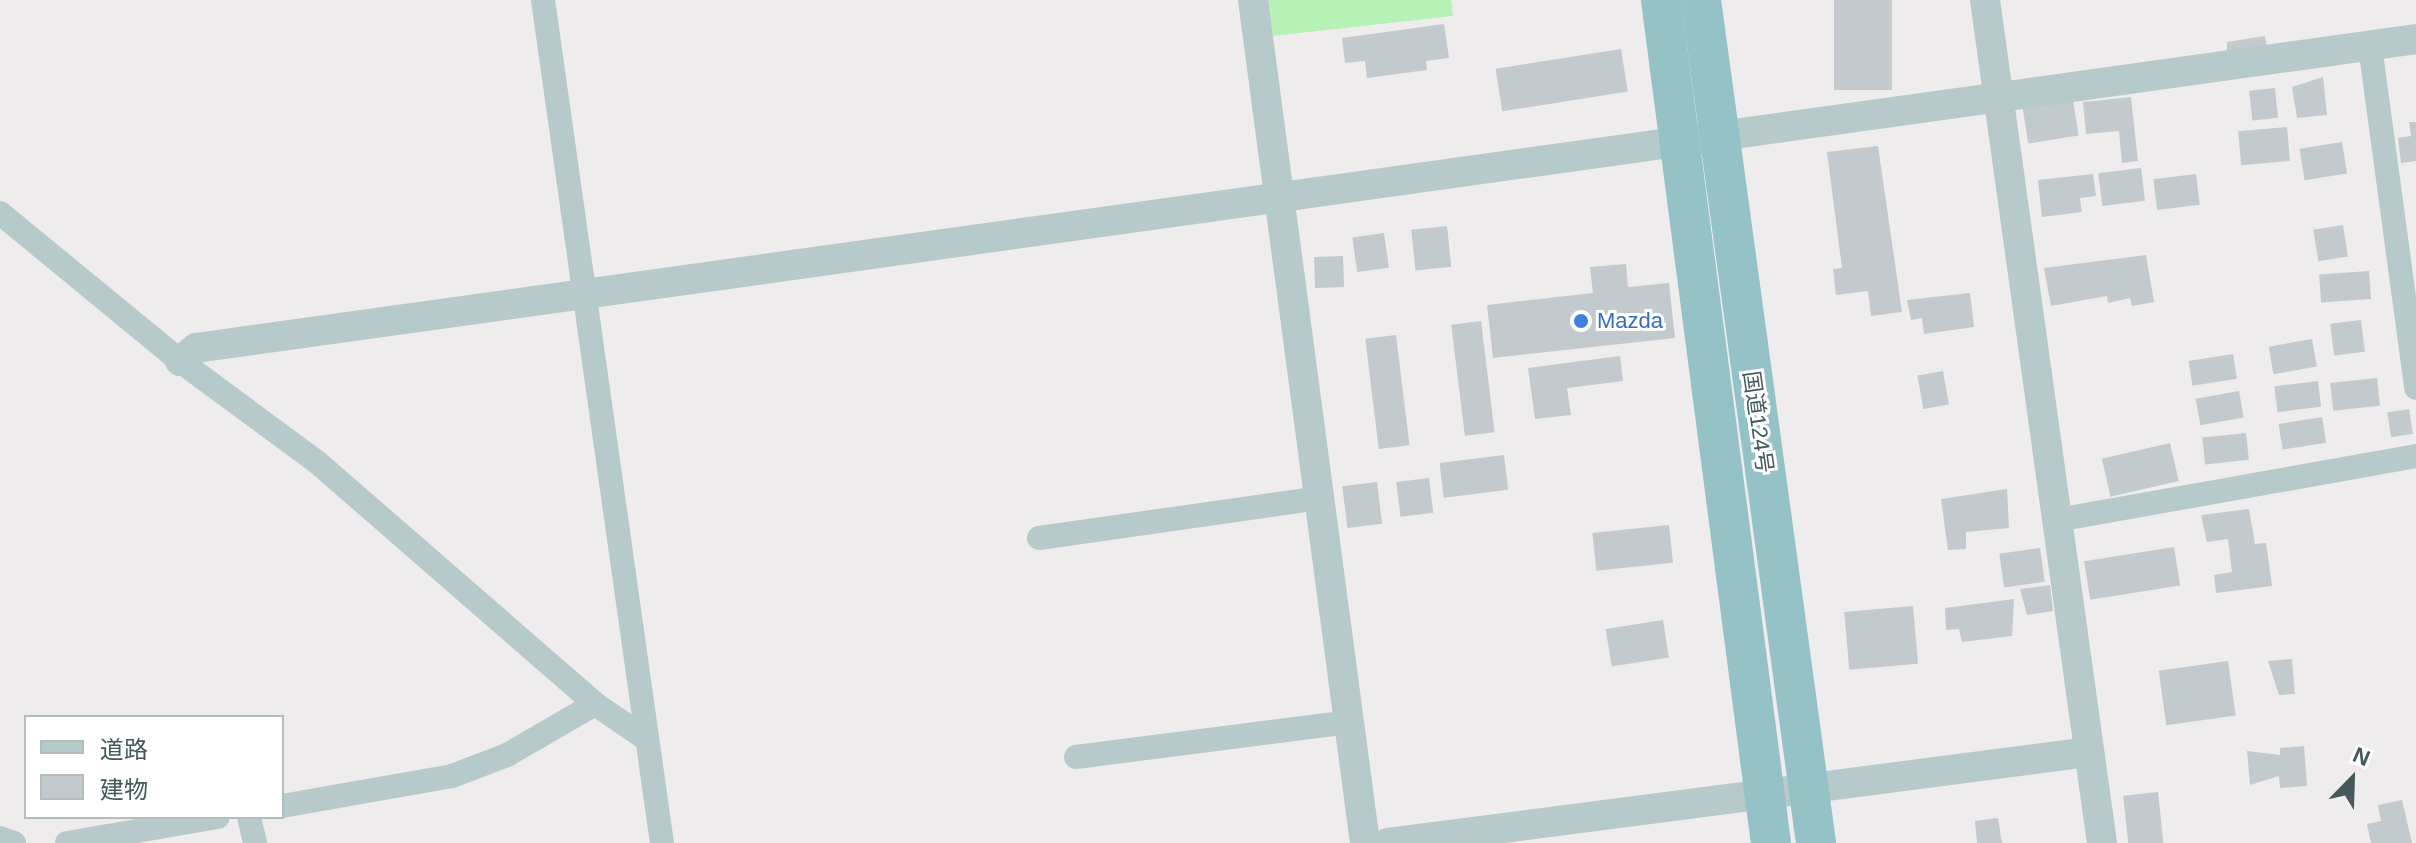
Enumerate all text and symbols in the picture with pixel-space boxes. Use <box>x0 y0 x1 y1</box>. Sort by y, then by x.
place label: Mazda <box>1597 308 1663 334</box>
marker: Mazda <box>1572 312 1590 330</box>
street label: 国道124号 <box>1738 369 1778 475</box>
legend <box>24 715 284 819</box>
text: 道路 <box>100 736 148 763</box>
north arrow <box>2312 739 2392 819</box>
text: N <box>2349 742 2374 771</box>
text: 建物 <box>100 776 148 803</box>

